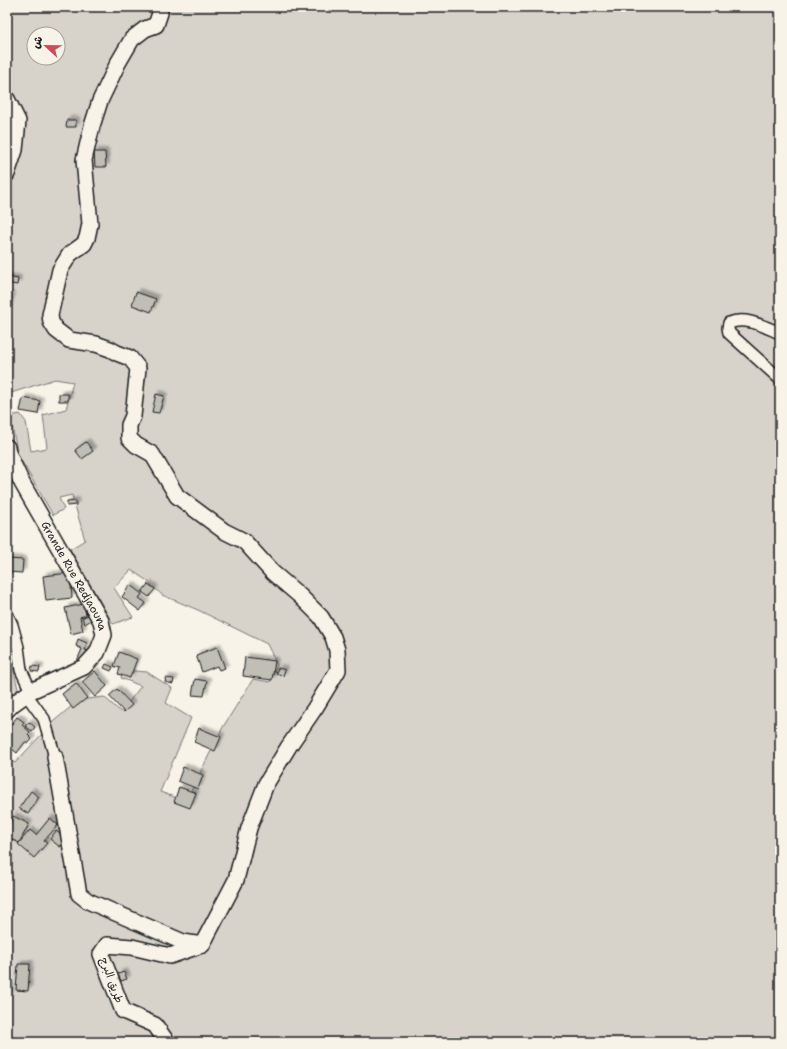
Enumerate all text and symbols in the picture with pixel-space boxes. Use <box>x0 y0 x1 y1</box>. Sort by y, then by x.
north arrow <box>26 26 66 66</box>
text: ش <box>28 34 46 51</box>
street label: Grande Rue Redjaouna <box>37 519 110 632</box>
street label: طريق البرج <box>96 955 127 1005</box>

